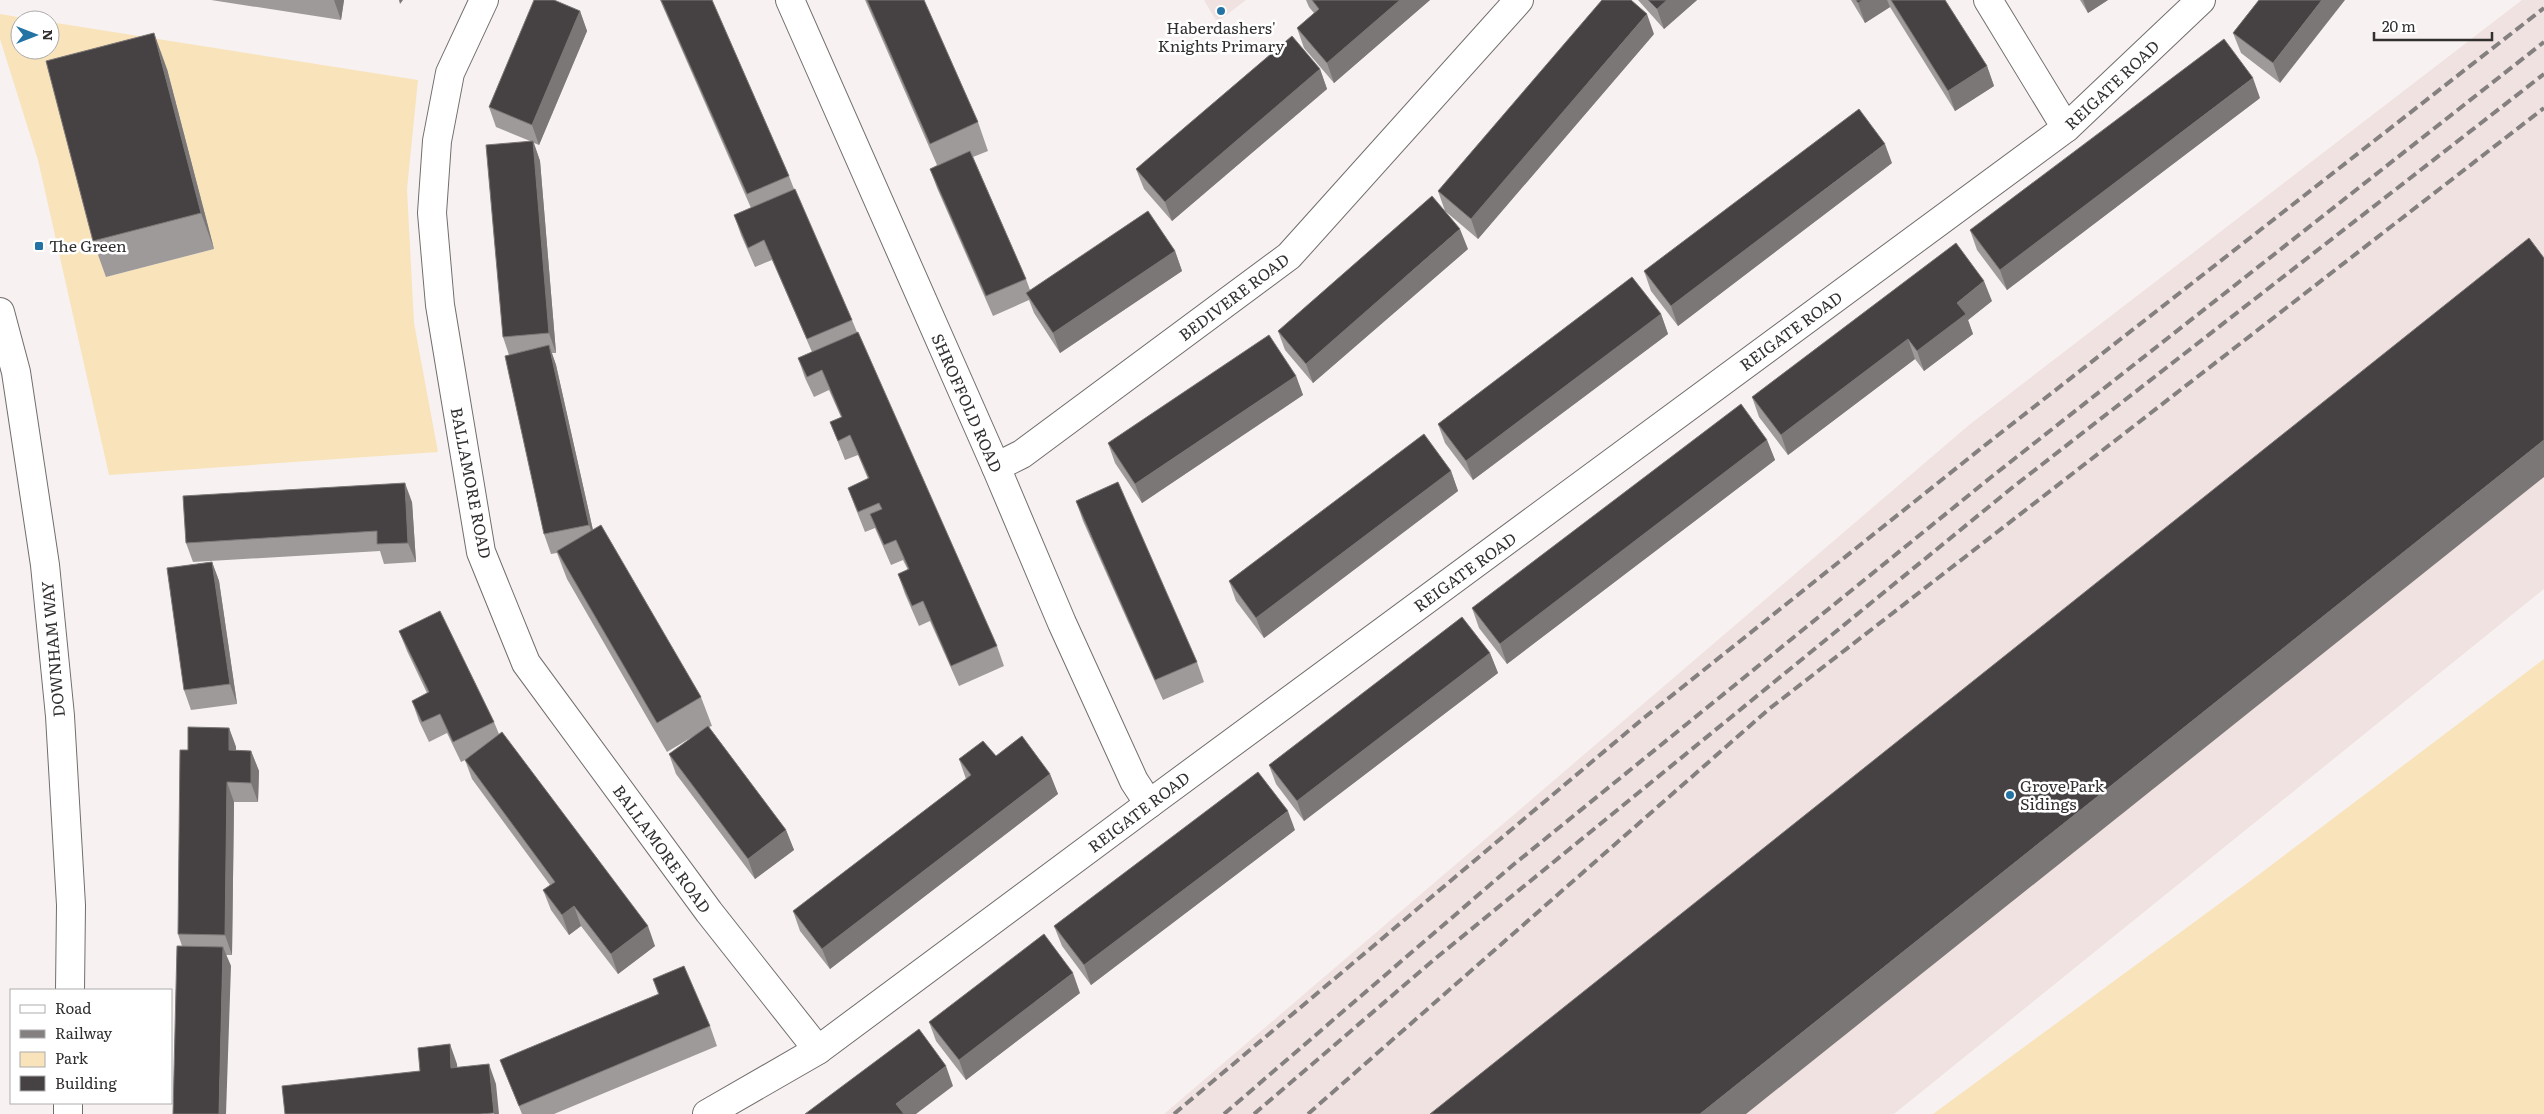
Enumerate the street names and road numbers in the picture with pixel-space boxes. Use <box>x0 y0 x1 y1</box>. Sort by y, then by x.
street label: REIGATE ROAD <box>2058 34 2164 135</box>
street label: BEDIVERE ROAD <box>1173 247 1294 346</box>
street label: REIGATE ROAD <box>1734 285 1847 376</box>
street label: SHROFFOLD ROAD <box>926 329 1009 476</box>
street label: BALLAMORE ROAD <box>446 405 498 560</box>
street label: REIGATE ROAD <box>1408 526 1521 617</box>
street label: DOWNHAM WAY <box>34 580 70 718</box>
street label: REIGATE ROAD <box>1082 765 1194 858</box>
street label: BALLAMORE ROAD <box>608 779 718 918</box>

